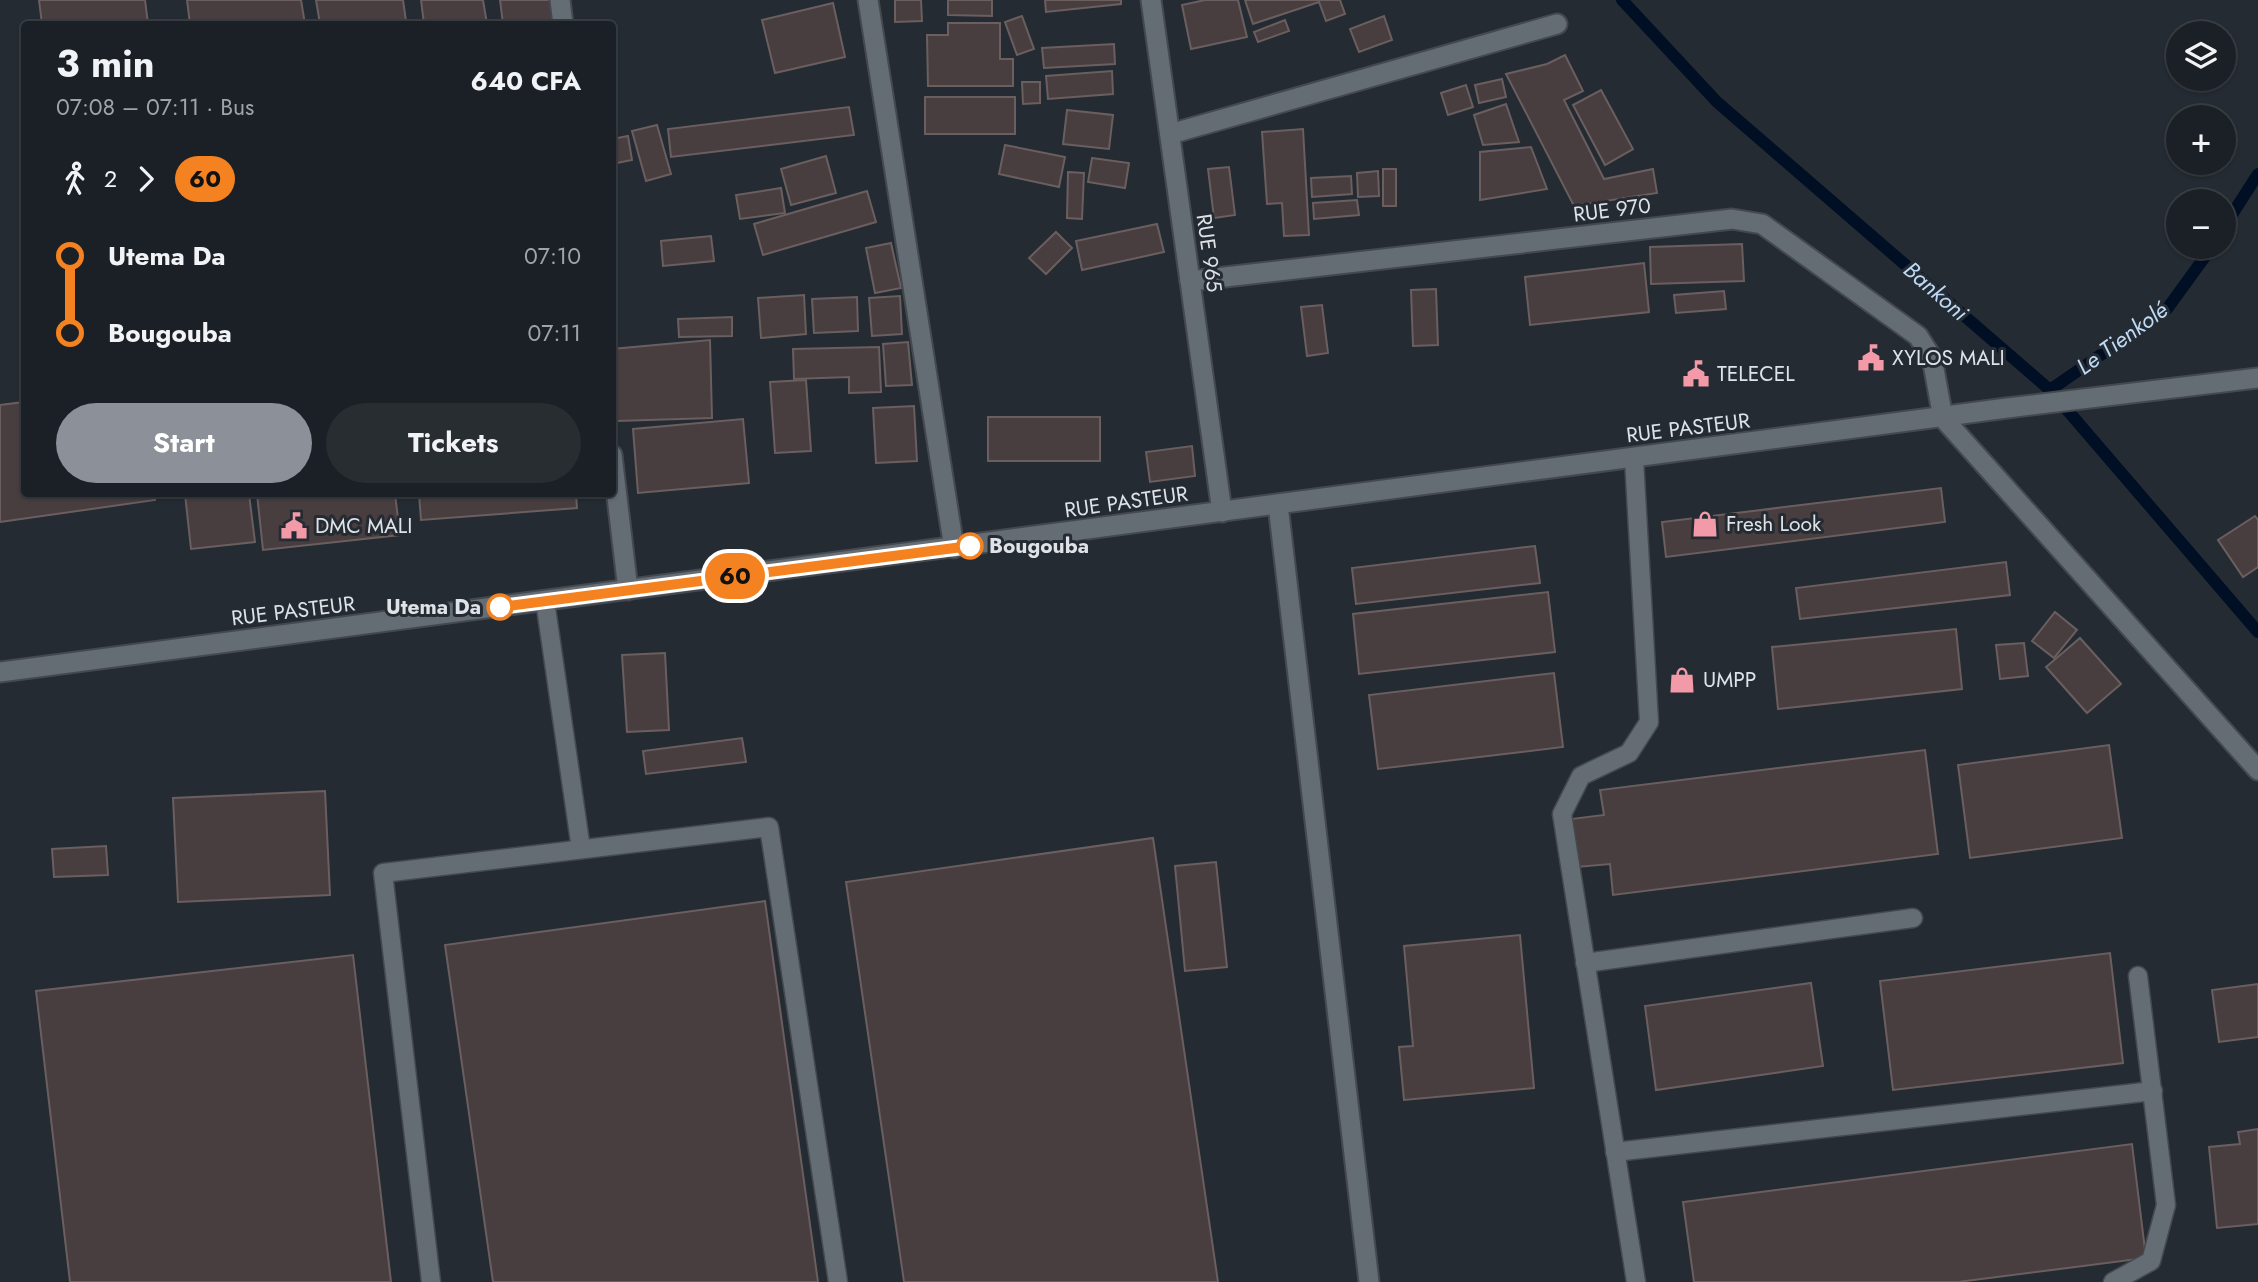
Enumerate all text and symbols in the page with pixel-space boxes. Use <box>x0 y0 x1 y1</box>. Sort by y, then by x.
map controls <box>2166 21 2236 259</box>
button: layers <box>2166 21 2236 91</box>
text: 3 min <box>56 36 155 91</box>
text: 640 CFA <box>471 62 581 100</box>
text: 07:08 – 07:11 · Bus <box>56 90 254 124</box>
button: + <box>2166 105 2236 175</box>
icon: walk <box>56 160 94 198</box>
icon: forward <box>127 160 165 198</box>
text: 60 <box>189 161 221 196</box>
text: 2 <box>104 162 117 196</box>
button: − <box>2166 189 2236 259</box>
street label: RUE 970 <box>1572 190 1652 230</box>
street label: RUE 965 <box>1189 212 1229 294</box>
text: Utema Da <box>108 237 226 275</box>
text: 07:10 <box>524 239 581 273</box>
water label: Bankoni <box>1896 253 1977 330</box>
water label: Le Tienkolé <box>2069 293 2175 383</box>
text: Bougouba <box>108 314 232 352</box>
text: 07:11 <box>528 316 581 350</box>
public building icon: XYLOS MALI <box>1856 343 1886 373</box>
place label: XYLOS MALI <box>1892 343 2005 373</box>
public building icon: TELECEL <box>1681 359 1711 389</box>
place label: TELECEL <box>1717 359 1795 389</box>
button: Start <box>56 403 312 483</box>
button: Tickets <box>326 403 581 483</box>
street label: RUE PASTEUR <box>1624 406 1752 450</box>
street label: RUE PASTEUR <box>1062 478 1190 526</box>
shop icon: Fresh Look <box>1690 509 1720 539</box>
place label: Fresh Look <box>1726 509 1822 539</box>
public building icon: DMC MALI <box>279 511 309 541</box>
place label: DMC MALI <box>315 511 412 541</box>
place label: Bougouba <box>989 531 1089 561</box>
marker: Bougouba <box>957 533 983 559</box>
line badge: 60 <box>704 553 766 599</box>
text: 60 <box>719 558 751 593</box>
street label: RUE PASTEUR <box>229 589 357 633</box>
place label: Utema Da <box>386 592 481 622</box>
marker: Utema Da <box>487 594 513 620</box>
shop icon: UMPP <box>1667 665 1697 695</box>
place label: UMPP <box>1703 665 1756 695</box>

